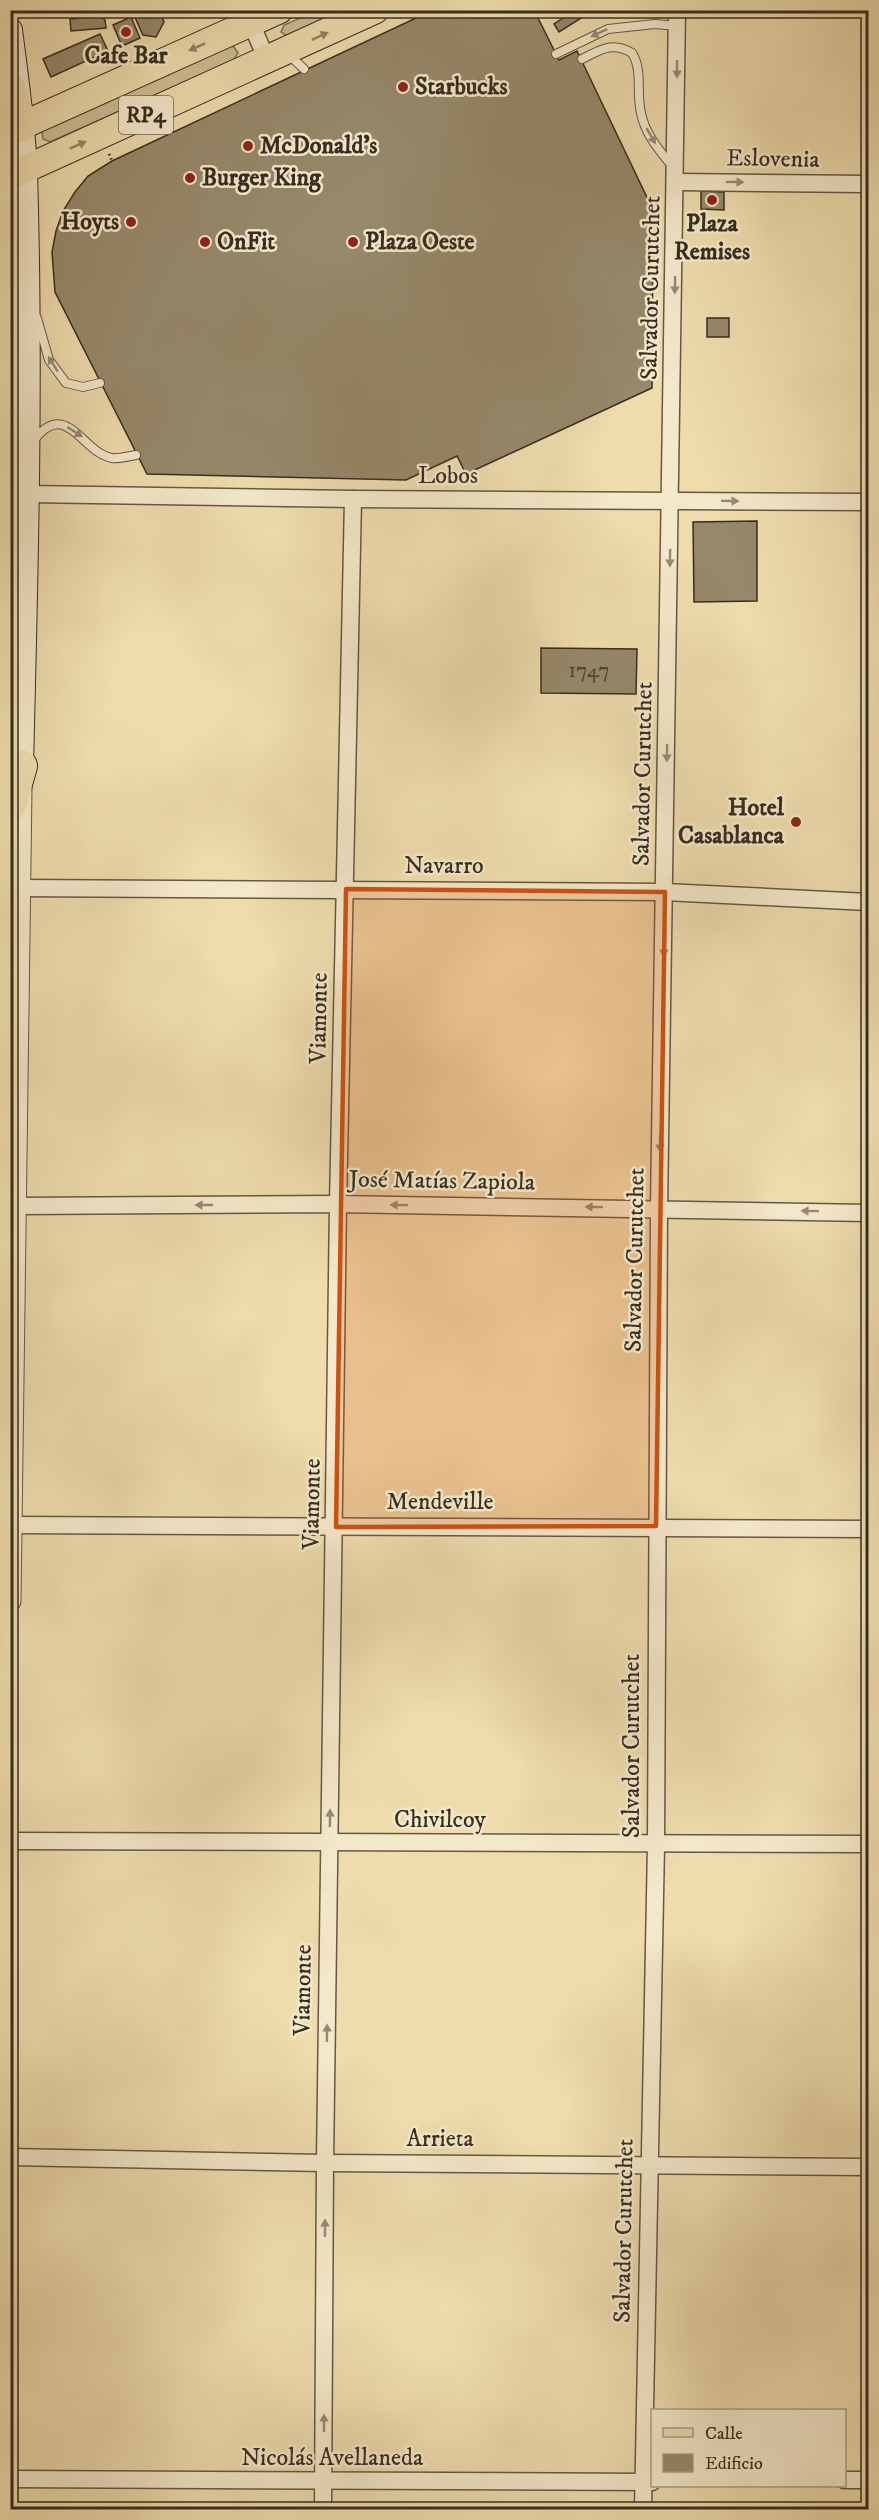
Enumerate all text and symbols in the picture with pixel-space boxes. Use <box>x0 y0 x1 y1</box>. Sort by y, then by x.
marker: Cafe Bar <box>119 25 133 39</box>
one-way arrow <box>591 29 608 38</box>
one-way arrow <box>312 31 329 40</box>
place label: Cafe Bar <box>84 41 169 71</box>
one-way arrow <box>187 42 205 52</box>
one-way arrow <box>672 59 682 78</box>
place label: Starbucks <box>415 72 507 102</box>
marker: Starbucks <box>396 80 410 94</box>
road number: RP4 <box>119 96 173 134</box>
one-way arrow <box>645 128 656 144</box>
place label: McDonald's <box>260 131 377 161</box>
marker: McDonald's <box>241 139 255 153</box>
one-way arrow <box>69 141 86 150</box>
street label: Eslovenia <box>726 143 821 175</box>
place label: Burger King <box>202 163 322 193</box>
marker: Burger King <box>183 171 197 185</box>
one-way arrow <box>726 178 745 187</box>
marker: Plaza Remises <box>705 193 719 207</box>
street label: Salvador Curutchet <box>634 195 668 380</box>
place label: Hoyts <box>60 207 119 237</box>
place label: Plaza Remises <box>674 209 750 267</box>
marker: Hoyts <box>124 215 138 229</box>
place label: OnFit <box>217 227 275 257</box>
place label: Plaza Oeste <box>365 227 475 257</box>
marker: OnFit <box>198 235 212 249</box>
marker: Plaza Oeste <box>346 235 360 249</box>
one-way arrow <box>670 275 680 294</box>
one-way arrow <box>47 356 58 372</box>
one-way arrow <box>66 427 83 438</box>
street label: Lobos <box>418 461 478 491</box>
one-way arrow <box>720 496 739 505</box>
one-way arrow <box>665 549 675 568</box>
house number: 1747 <box>569 658 609 684</box>
street label: Salvador Curutchet <box>626 681 660 866</box>
one-way arrow <box>662 744 672 763</box>
place label: Hotel Casablanca <box>678 793 785 851</box>
marker: Hotel Casablanca <box>789 815 803 829</box>
street label: Navarro <box>404 851 484 881</box>
one-way arrow <box>659 939 668 958</box>
street label: Viamonte <box>303 972 335 1065</box>
one-way arrow <box>656 1134 665 1153</box>
street label: José Matías Zapiola <box>347 1164 536 1198</box>
street label: Salvador Curutchet <box>618 1167 652 1352</box>
one-way arrow <box>195 1200 214 1210</box>
one-way arrow <box>390 1200 409 1210</box>
one-way arrow <box>585 1202 604 1212</box>
one-way arrow <box>801 1207 820 1216</box>
street label: Viamonte <box>296 1458 328 1551</box>
street label: Mendeville <box>387 1487 494 1517</box>
street label: Salvador Curutchet <box>617 1653 647 1838</box>
street label: Chivilcoy <box>394 1805 487 1835</box>
one-way arrow <box>325 1808 335 1827</box>
street label: Viamonte <box>287 1944 319 2037</box>
one-way arrow <box>322 2024 332 2043</box>
street label: Arrieta <box>406 2124 474 2154</box>
street label: Salvador Curutchet <box>607 2138 641 2323</box>
one-way arrow <box>320 2219 330 2238</box>
legend <box>651 2409 846 2487</box>
one-way arrow <box>319 2414 329 2433</box>
text: Calle <box>705 2423 743 2445</box>
street label: Nicolás Avellaneda <box>241 2443 424 2473</box>
text: Edificio <box>705 2453 763 2475</box>

